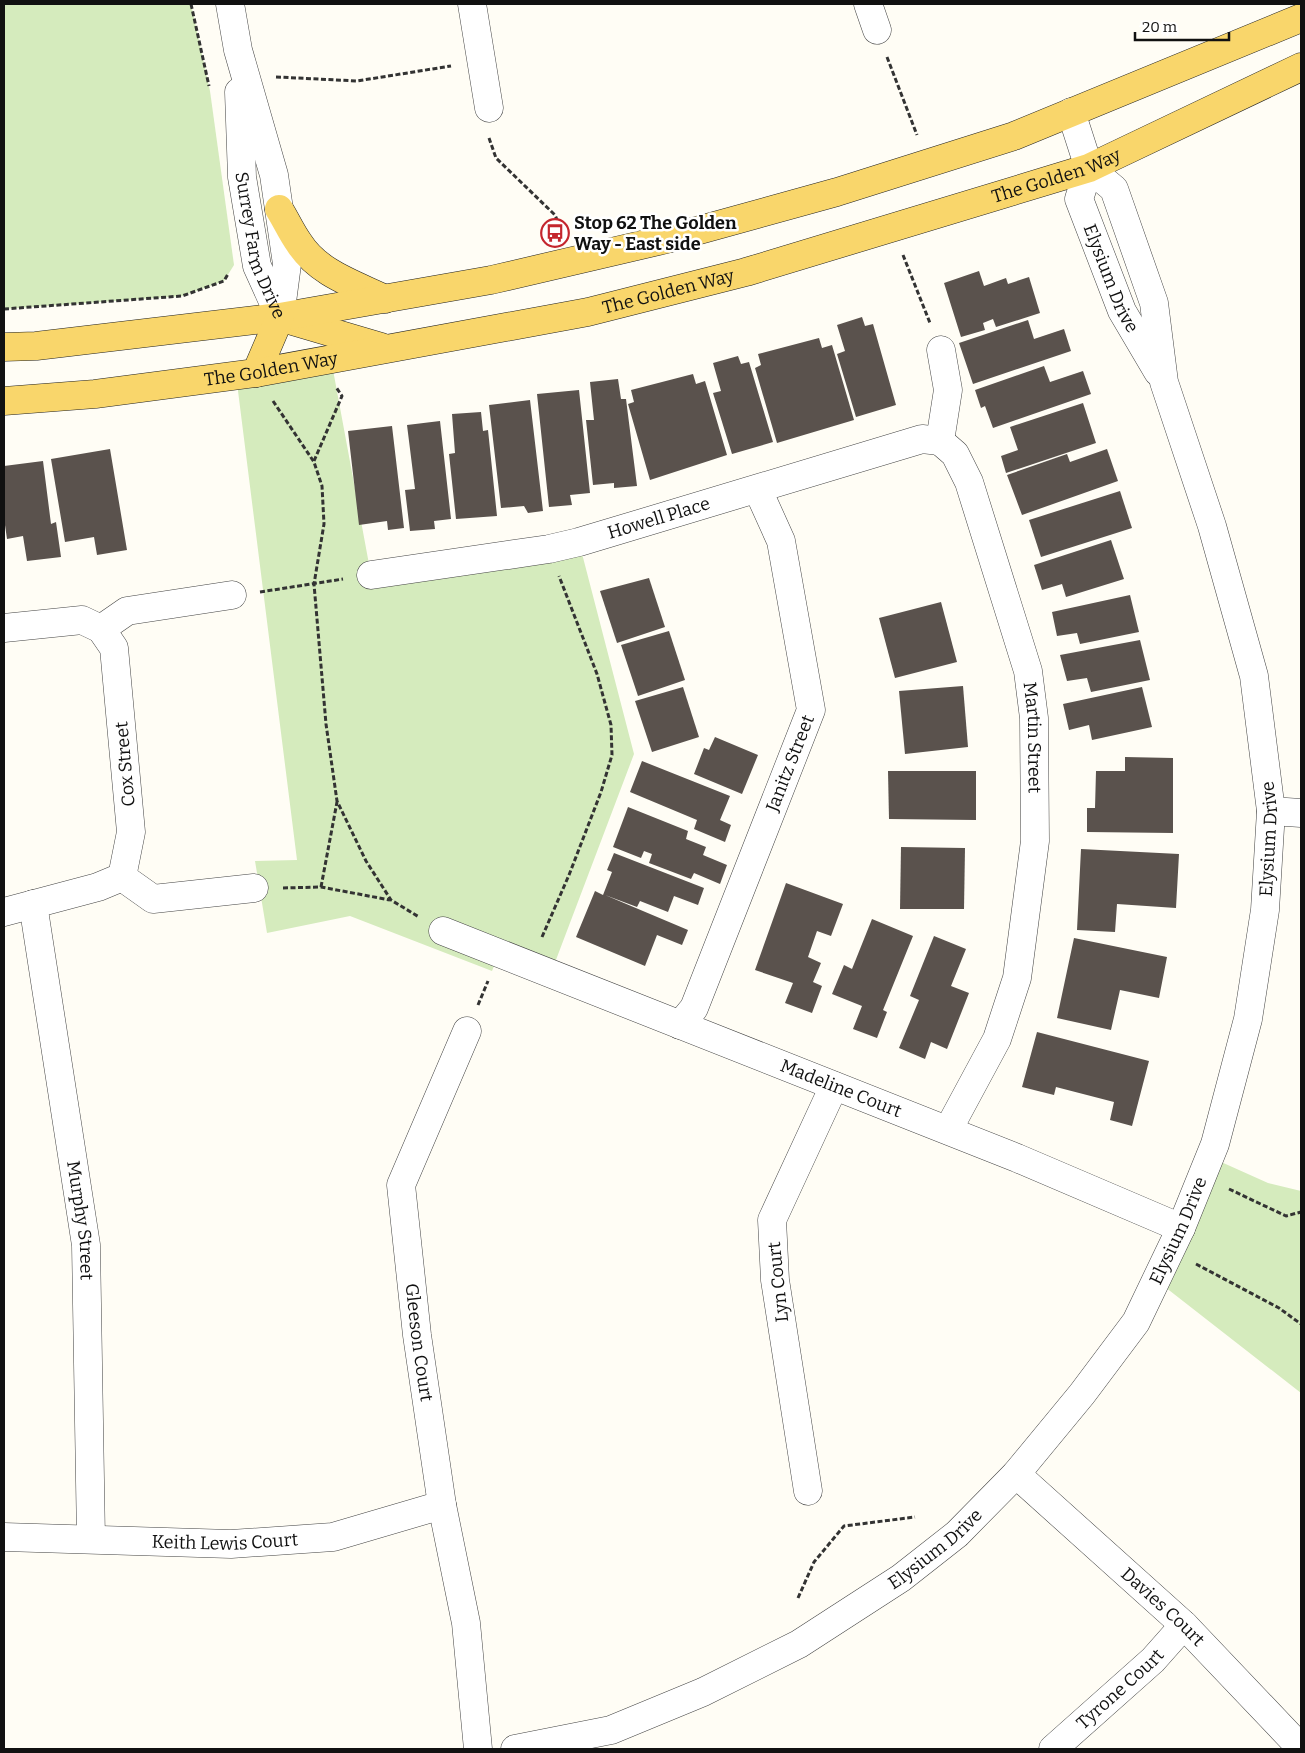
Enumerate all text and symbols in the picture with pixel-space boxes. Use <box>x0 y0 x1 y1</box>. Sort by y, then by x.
scale bar <box>1135 10 1229 42</box>
text: 20 m <box>1142 18 1178 36</box>
street label: The Golden Way <box>989 143 1125 208</box>
street label: Surrey Farm Drive <box>230 170 290 322</box>
place label: Stop 62 The Golden Way - East side <box>574 212 737 255</box>
bus stop icon: Stop 62 The Golden Way - East side <box>540 218 570 248</box>
street label: Elysium Drive <box>1079 221 1143 337</box>
street label: The Golden Way <box>600 264 737 319</box>
street label: The Golden Way <box>203 347 340 391</box>
street label: Howell Place <box>605 492 713 544</box>
street label: Martin Street <box>1019 681 1046 794</box>
street label: Janitz Street <box>761 711 819 816</box>
street label: Cox Street <box>110 720 140 807</box>
street label: Elysium Drive <box>1255 780 1282 897</box>
street label: Madeline Court <box>777 1054 905 1122</box>
street label: Murphy Street <box>62 1159 98 1281</box>
street label: Elysium Drive <box>1145 1174 1212 1288</box>
street label: Lyn Court <box>763 1240 793 1323</box>
street label: Gleeson Court <box>401 1282 438 1403</box>
street label: Elysium Drive <box>884 1504 987 1594</box>
street label: Keith Lewis Court <box>151 1528 299 1555</box>
street label: Davies Court <box>1117 1563 1210 1651</box>
street label: Tyrone Court <box>1072 1644 1169 1734</box>

